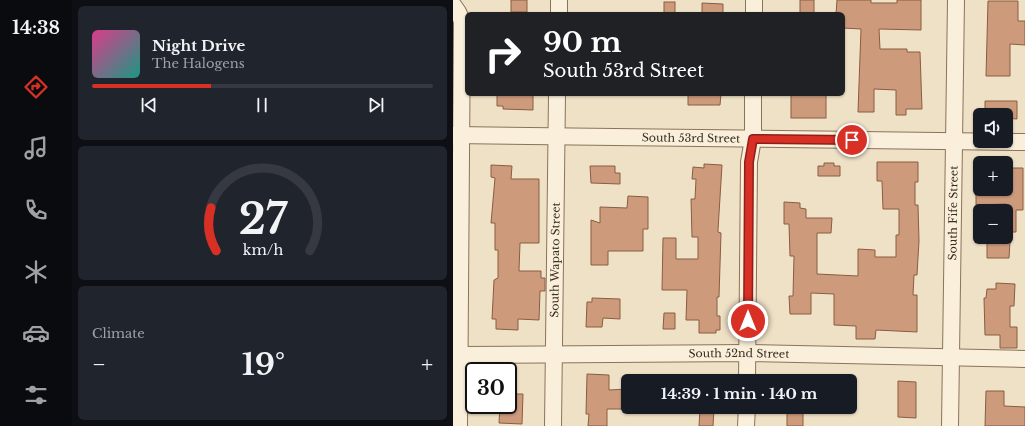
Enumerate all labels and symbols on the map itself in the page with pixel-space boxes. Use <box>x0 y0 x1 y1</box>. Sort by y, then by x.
pin <box>835 123 869 157</box>
street label: South 53rd Street <box>642 130 741 146</box>
street label: South Fife Street <box>945 165 961 261</box>
street label: South Wapato Street <box>547 201 563 318</box>
position arrow <box>727 300 769 342</box>
street label: South 52nd Street <box>688 346 790 361</box>
speed limit sign: 30 <box>465 362 517 414</box>

